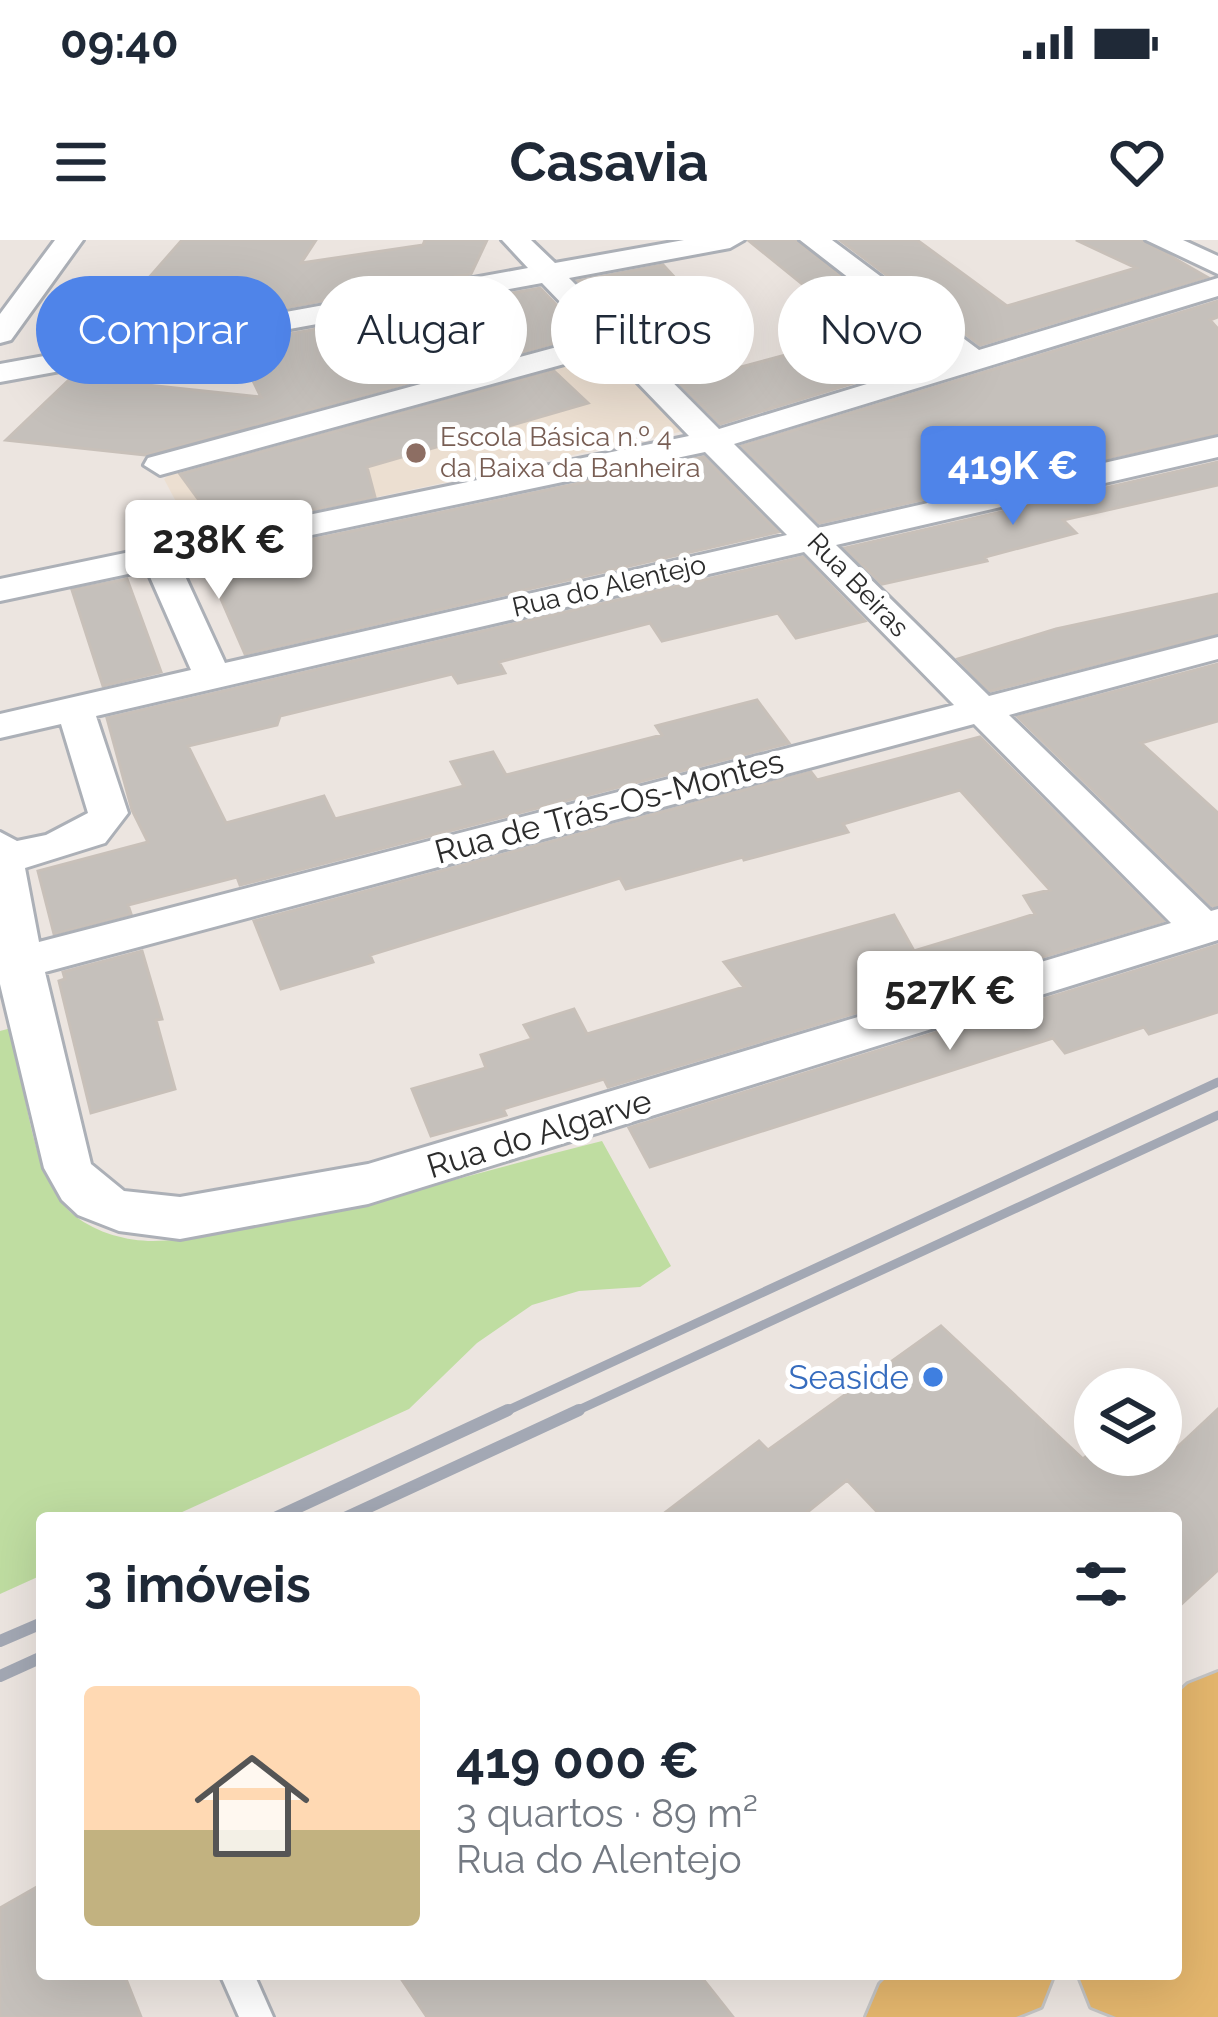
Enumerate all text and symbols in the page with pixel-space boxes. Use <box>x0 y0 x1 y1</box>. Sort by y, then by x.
text: 09:40 <box>60 16 179 69</box>
icon: menu <box>48 129 114 195</box>
icon: heart <box>1104 129 1170 195</box>
text: Casavia <box>509 130 709 194</box>
chip: Comprar <box>36 276 291 384</box>
chip: Alugar <box>315 276 527 384</box>
chip: Filtros <box>551 276 754 384</box>
chip: Novo <box>778 276 965 384</box>
place label: Escola Básica n.º 4 da Baixa da Banheira <box>440 421 701 483</box>
pin: 419K € <box>915 426 1111 528</box>
marker: Escola Básica n.º 4 da Baixa da Banheira <box>403 440 429 466</box>
text: 419K € <box>948 442 1078 488</box>
pin: 238K € <box>121 500 317 602</box>
text: 238K € <box>152 516 286 562</box>
street label: Rua Beiras <box>801 526 915 643</box>
street label: Rua do Alentejo <box>509 548 709 623</box>
street label: Rua de Trás-Os-Montes <box>431 741 788 872</box>
pin: 527K € <box>852 951 1048 1053</box>
text: 527K € <box>884 967 1016 1013</box>
street label: Rua do Algarve <box>422 1081 656 1186</box>
place label: Seaside <box>789 1358 909 1397</box>
marker: Seaside <box>920 1364 946 1390</box>
map controls <box>1074 1368 1182 1476</box>
button: layers <box>1074 1368 1182 1476</box>
icon: filters <box>1068 1551 1134 1617</box>
text: 3 imóveis <box>84 1554 311 1614</box>
text: 419 000 € <box>456 1730 699 1790</box>
icon: home <box>180 1734 324 1878</box>
text: 3 quartos · 89 m² <box>456 1790 758 1836</box>
text: Rua do Alentejo <box>456 1836 742 1882</box>

